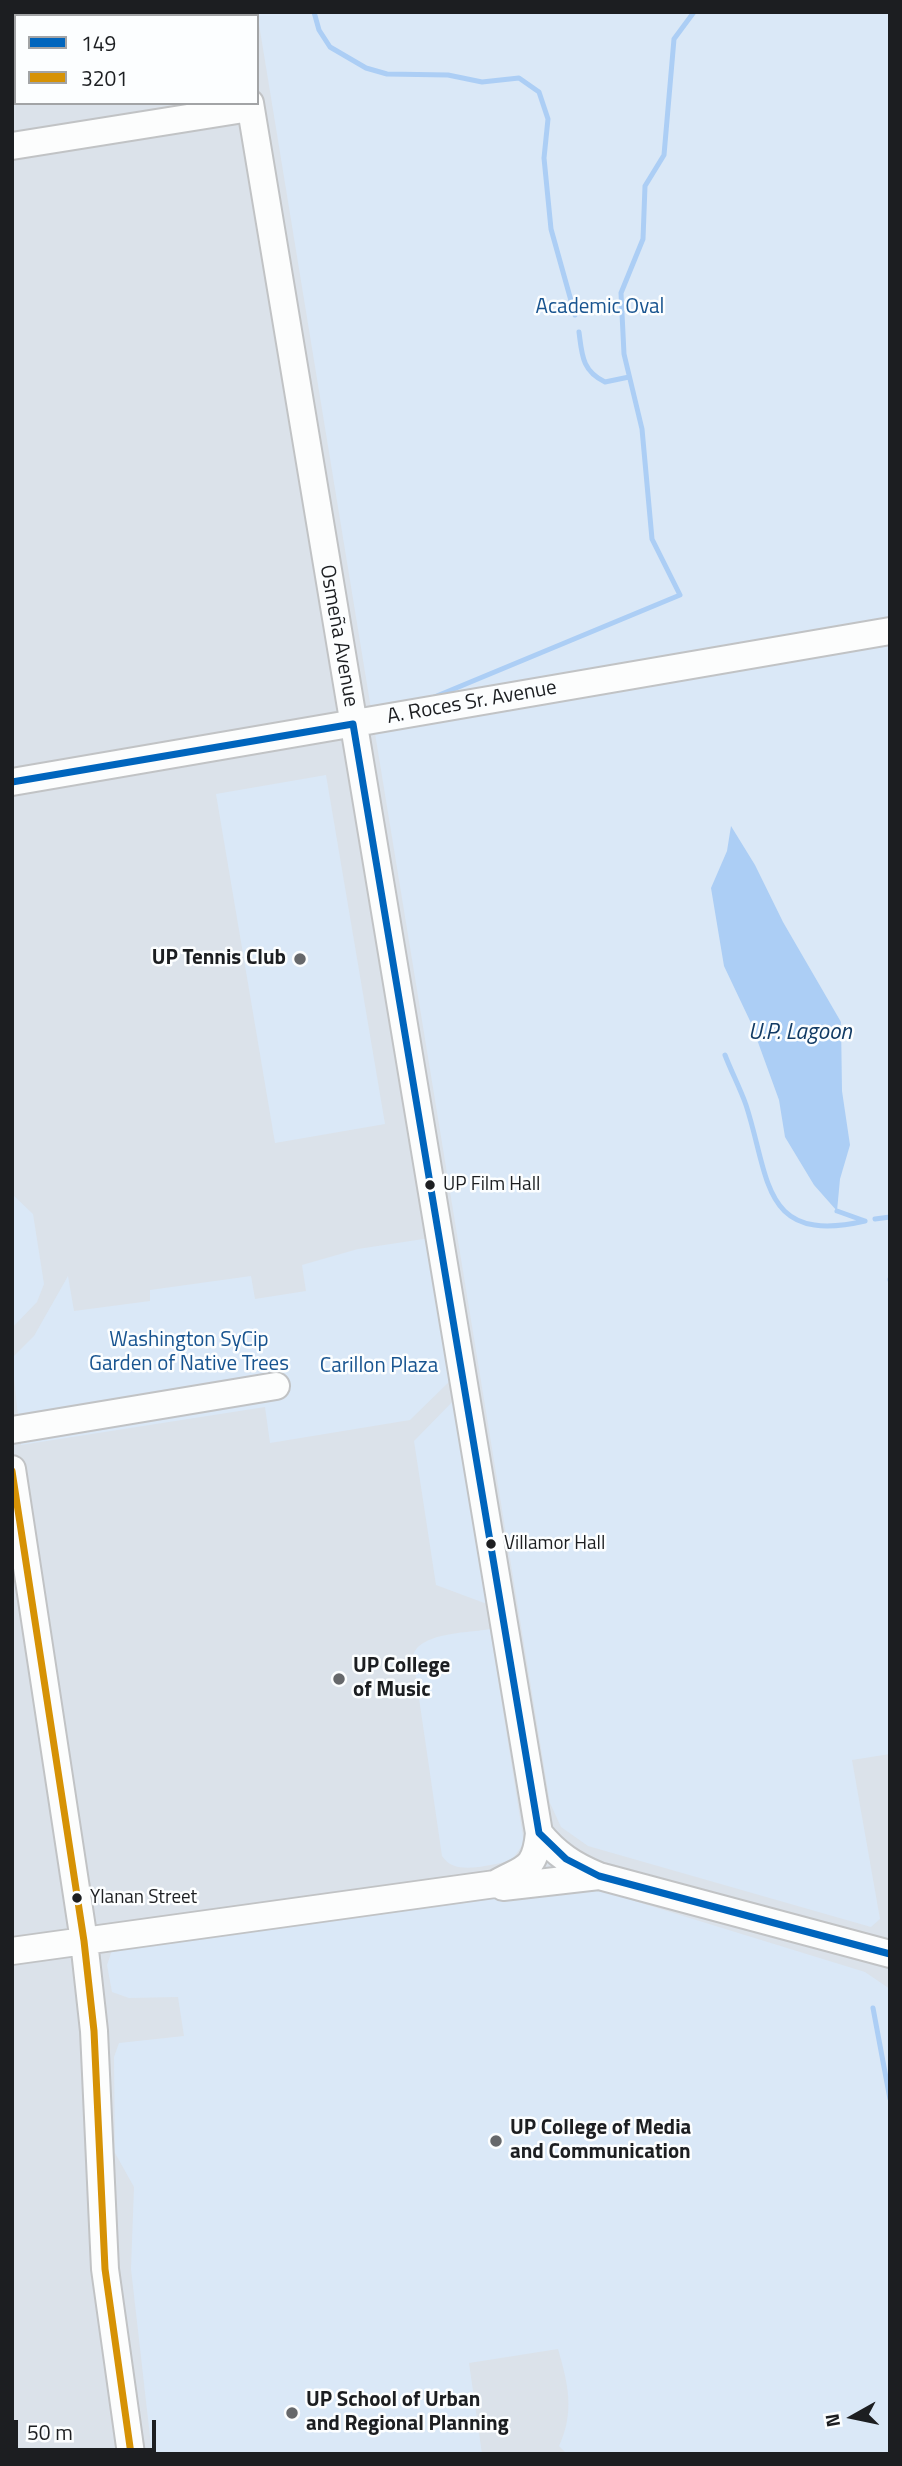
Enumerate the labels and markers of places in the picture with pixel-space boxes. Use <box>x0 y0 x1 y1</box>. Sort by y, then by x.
place label: UP Tennis Club <box>152 946 286 972</box>
marker: UP Tennis Club <box>292 951 308 967</box>
place label: UP Film Hall <box>443 1174 540 1196</box>
marker: UP Film Hall <box>423 1178 437 1192</box>
place label: Villamor Hall <box>504 1533 605 1555</box>
marker: Villamor Hall <box>484 1537 498 1551</box>
place label: UP College of Music <box>353 1654 450 1704</box>
marker: UP College of Music <box>331 1671 347 1687</box>
place label: Ylanan Street <box>90 1887 197 1909</box>
marker: Ylanan Street <box>70 1891 84 1905</box>
place label: UP College of Media and Communication <box>510 2116 691 2166</box>
marker: UP College of Media and Communication <box>488 2133 504 2149</box>
place label: UP School of Urban and Regional Planning <box>306 2388 509 2438</box>
marker: UP School of Urban and Regional Planning <box>284 2405 300 2421</box>

